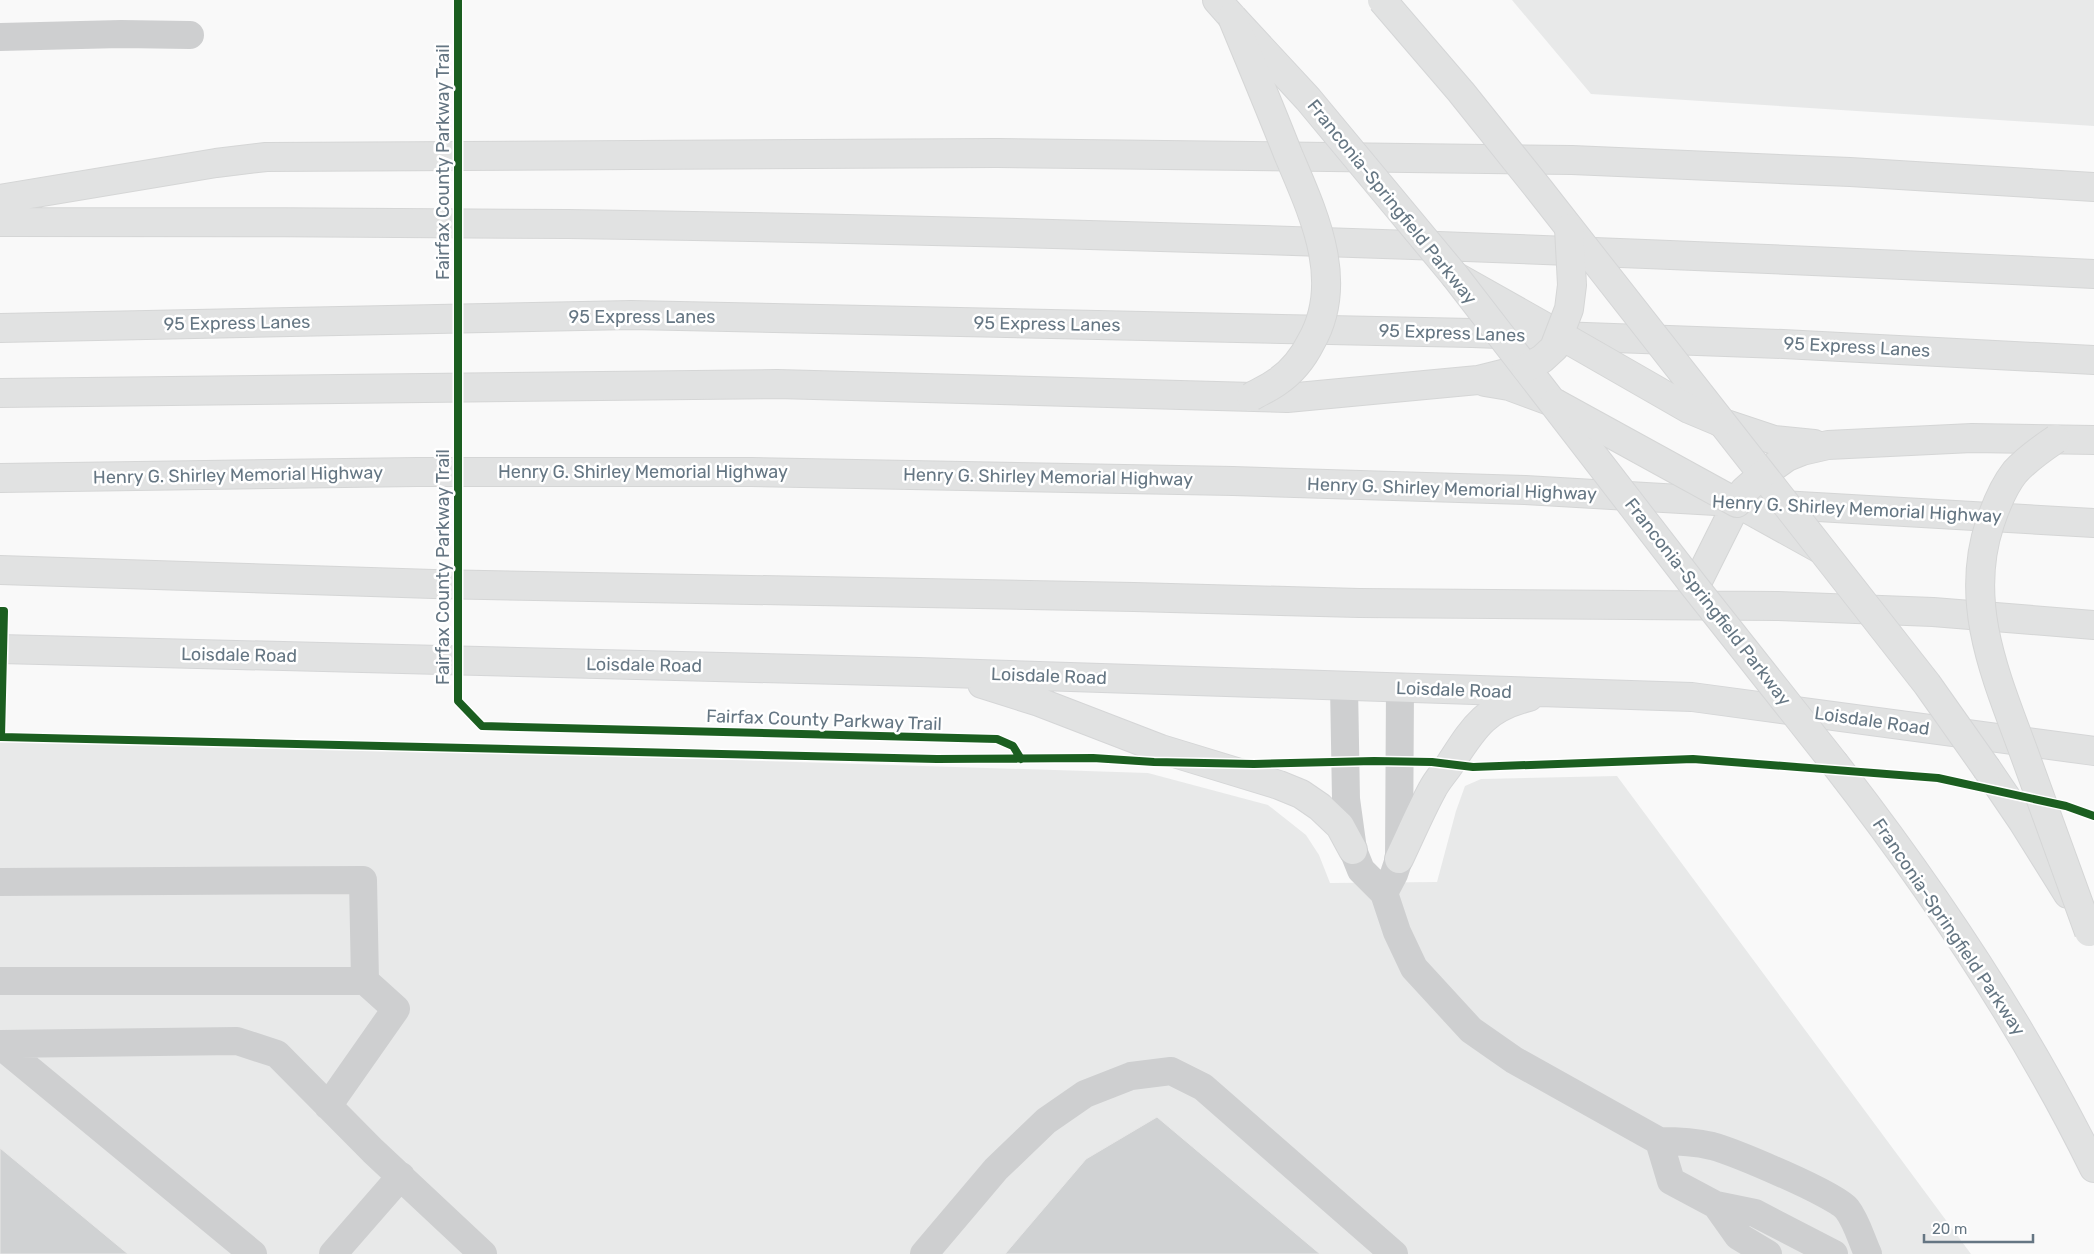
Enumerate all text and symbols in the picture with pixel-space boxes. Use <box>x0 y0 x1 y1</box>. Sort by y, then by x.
street label: Fairfax County Parkway Trail <box>432 44 454 280</box>
street label: Franconia-Springfield Parkway <box>1303 95 1482 309</box>
street label: 95 Express Lanes <box>569 306 715 328</box>
street label: 95 Express Lanes <box>163 311 311 335</box>
street label: 95 Express Lanes <box>973 312 1121 336</box>
street label: 95 Express Lanes <box>1378 319 1526 347</box>
street label: 95 Express Lanes <box>1783 332 1931 362</box>
street label: Fairfax County Parkway Trail <box>432 449 454 685</box>
street label: Henry G. Shirley Memorial Highway <box>93 461 383 489</box>
street label: Henry G. Shirley Memorial Highway <box>498 461 788 483</box>
street label: Henry G. Shirley Memorial Highway <box>903 463 1193 491</box>
street label: Henry G. Shirley Memorial Highway <box>1307 473 1597 505</box>
street label: Henry G. Shirley Memorial Highway <box>1712 490 2002 528</box>
street label: Franconia-Springfield Parkway <box>1620 494 1796 710</box>
street label: Loisdale Road <box>181 643 297 667</box>
street label: Loisdale Road <box>586 653 702 677</box>
street label: Loisdale Road <box>991 663 1107 689</box>
street label: Loisdale Road <box>1396 677 1512 703</box>
street label: Loisdale Road <box>1813 702 1931 740</box>
street label: Fairfax County Parkway Trail <box>706 705 942 735</box>
street label: Franconia-Springfield Parkway <box>1868 814 2030 1040</box>
scale bar <box>1924 1212 2033 1244</box>
text: 20 m <box>1932 1220 1967 1238</box>

